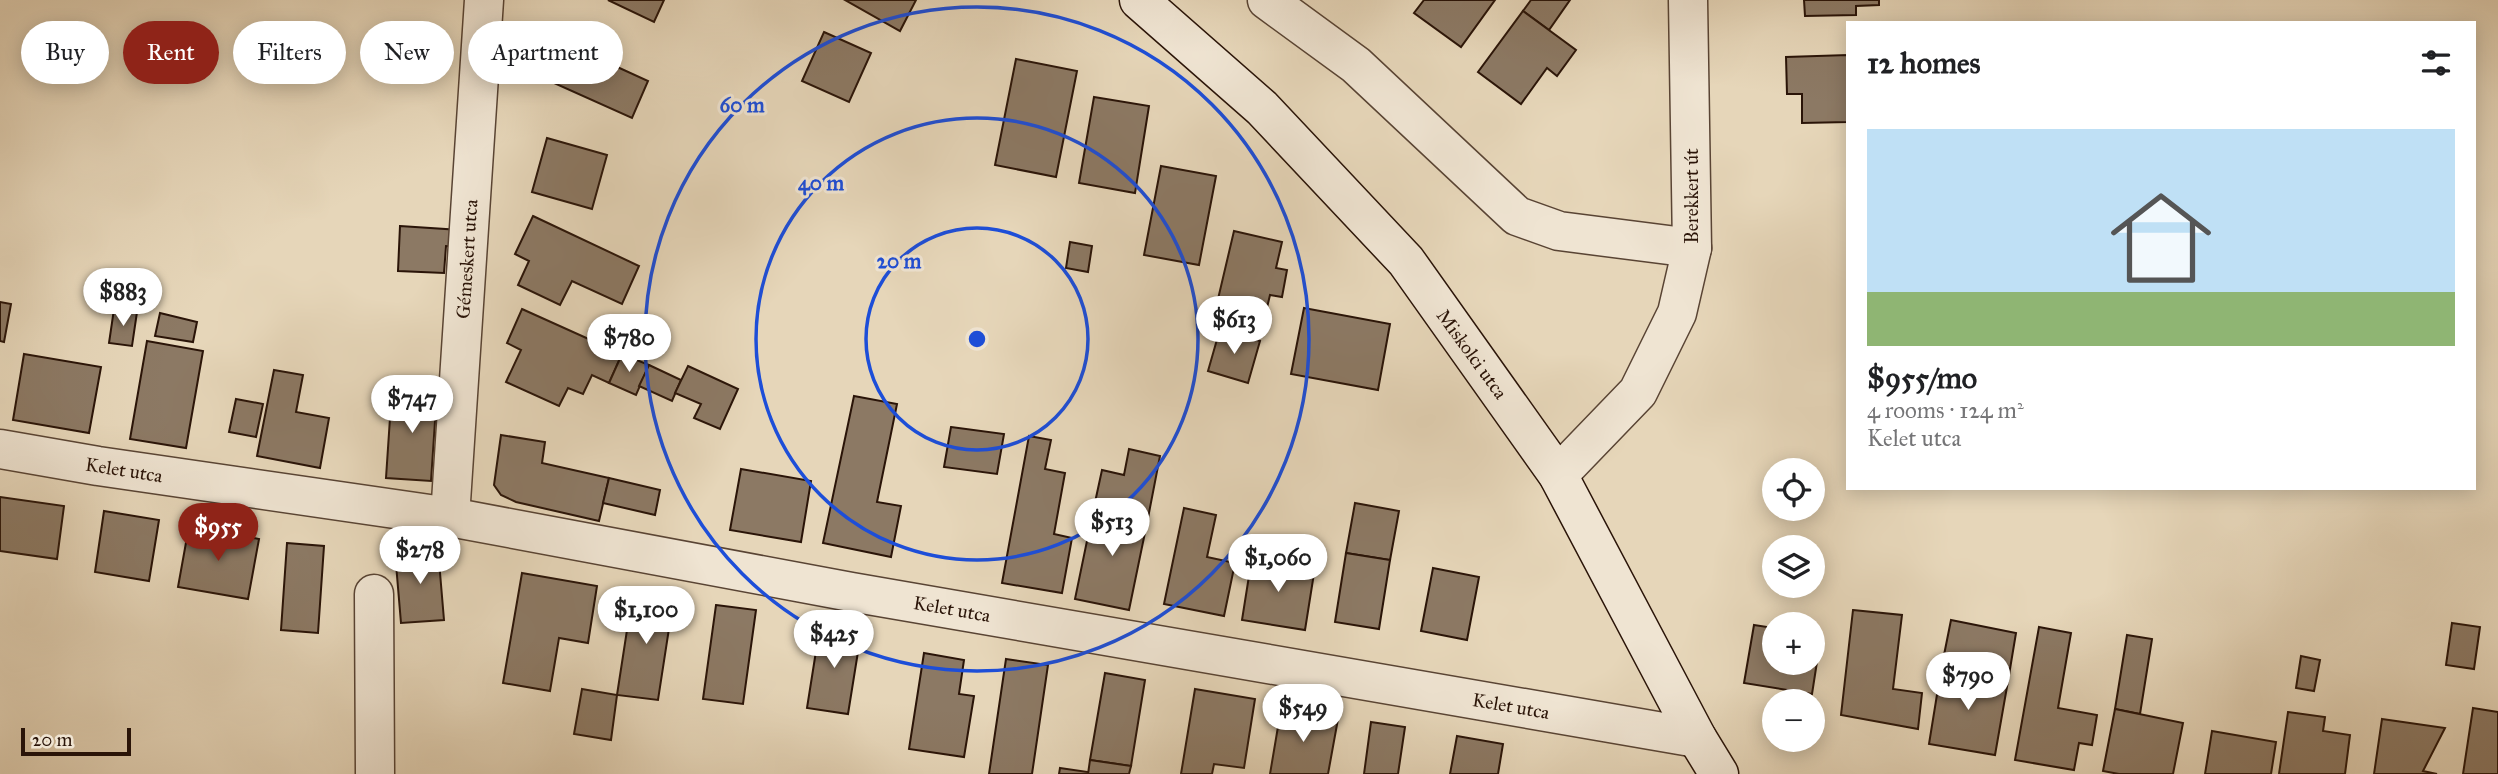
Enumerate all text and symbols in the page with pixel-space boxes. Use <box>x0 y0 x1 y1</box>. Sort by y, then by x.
chip: Buy <box>21 21 109 84</box>
chip: Rent <box>123 21 219 84</box>
chip: Filters <box>233 21 346 84</box>
chip: New <box>360 21 454 84</box>
chip: Apartment <box>468 21 623 84</box>
icon: filters <box>2417 44 2455 82</box>
text: 12 homes <box>1867 45 1980 81</box>
text: 60 m <box>719 92 765 118</box>
street label: Berekkert út <box>1680 148 1703 244</box>
text: 40 m <box>798 170 844 196</box>
icon: home <box>2098 175 2224 301</box>
street label: Gémeskert utca <box>451 197 483 320</box>
text: 20 m <box>877 248 922 274</box>
pin: $883 <box>82 268 164 328</box>
text: $883 <box>99 277 147 305</box>
pin: $613 <box>1193 296 1275 356</box>
text: $613 <box>1212 305 1256 333</box>
street label: Miskolci utca <box>1432 305 1513 404</box>
pin: $780 <box>588 314 670 374</box>
text: $780 <box>603 323 655 351</box>
centre of rings <box>965 327 989 351</box>
text: $955/mo <box>1867 360 1977 396</box>
pin: $747 <box>371 376 453 435</box>
text: $747 <box>387 384 437 412</box>
text: 4 rooms · 124 m² <box>1867 396 2024 424</box>
text: Kelet utca <box>1867 424 1961 452</box>
street label: Kelet utca <box>84 453 165 488</box>
map controls <box>1762 458 1825 752</box>
button: locate <box>1762 458 1825 521</box>
pin: $513 <box>1071 498 1153 558</box>
pin: $955 <box>177 504 259 563</box>
text: $513 <box>1091 507 1133 535</box>
text: $955 <box>194 512 242 540</box>
pin: $278 <box>379 526 461 586</box>
pin: $1,060 <box>1221 534 1335 594</box>
text: $278 <box>395 535 445 563</box>
button: layers <box>1762 535 1825 598</box>
text: $1,060 <box>1244 543 1312 571</box>
pin: $1,100 <box>589 586 703 646</box>
street label: Kelet utca <box>912 591 993 627</box>
text: $1,100 <box>614 595 678 623</box>
pin: $425 <box>793 610 875 670</box>
button: + <box>1762 612 1825 675</box>
text: $425 <box>810 619 858 647</box>
pin: $790 <box>1927 652 2009 712</box>
text: $790 <box>1942 661 1994 689</box>
pin: $549 <box>1262 684 1344 744</box>
street label: Kelet utca <box>1471 688 1552 724</box>
button: − <box>1762 689 1825 752</box>
text: $549 <box>1278 693 1328 721</box>
scale bar <box>21 725 131 757</box>
text: 20 m <box>32 728 73 751</box>

